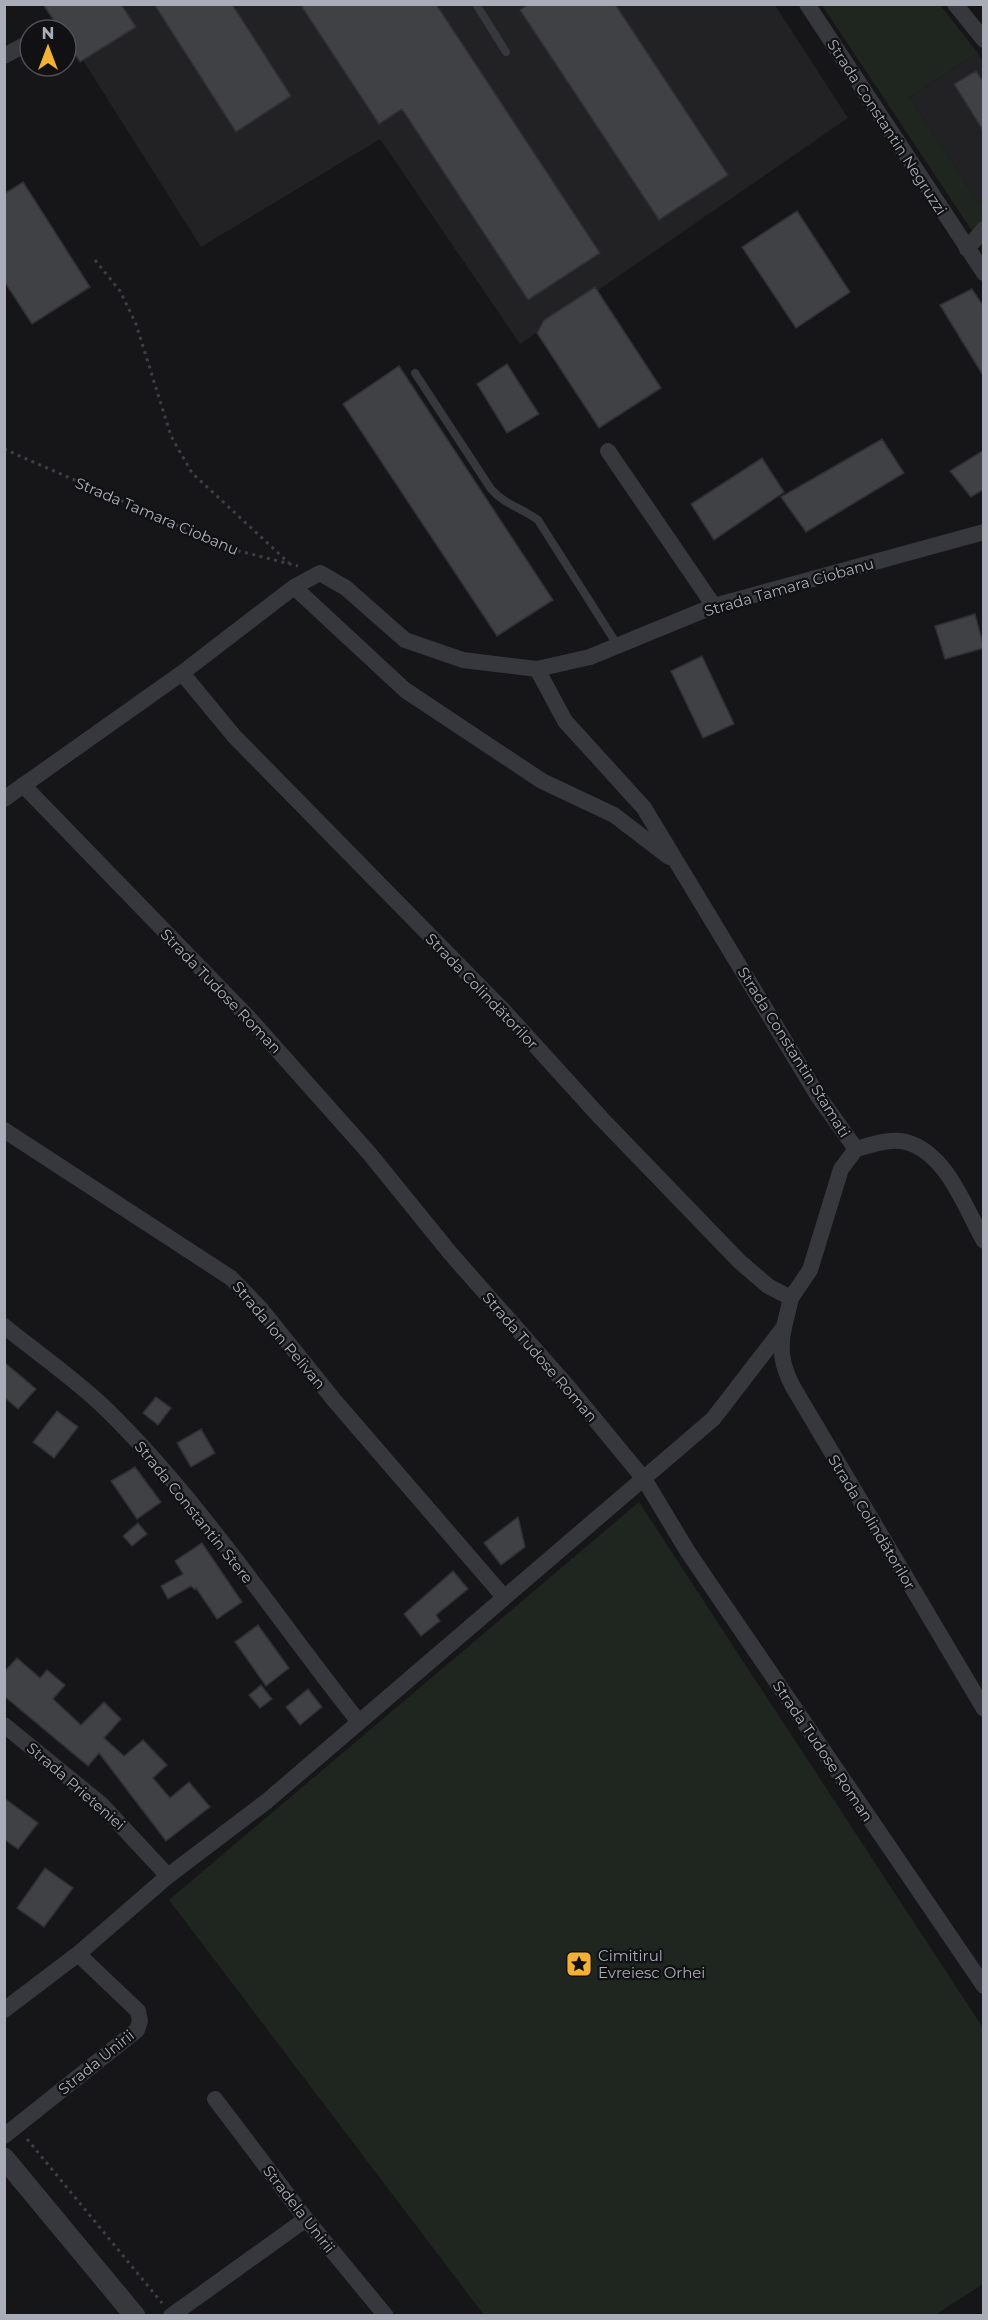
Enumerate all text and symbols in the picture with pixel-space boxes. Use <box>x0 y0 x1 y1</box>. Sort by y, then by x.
north arrow <box>18 18 78 78</box>
text: N <box>42 24 54 43</box>
street label: Strada Constantin Negruzzi <box>823 36 951 218</box>
street label: Strada Tamara Ciobanu <box>72 473 242 559</box>
street label: Strada Tamara Ciobanu <box>702 554 876 620</box>
street label: Strada Tudose Roman <box>156 925 286 1057</box>
street label: Strada Colindătorilor <box>422 929 542 1053</box>
street label: Strada Constantin Stamati <box>734 963 854 1141</box>
street label: Strada Ion Pelivan <box>228 1277 330 1393</box>
street label: Strada Tudose Roman <box>478 1288 602 1426</box>
street label: Strada Constantin Stere <box>131 1437 257 1587</box>
street label: Strada Colindătorilor <box>824 1451 920 1593</box>
street label: Strada Tudose Roman <box>769 1677 877 1825</box>
street label: Strada Prieteniei <box>23 1738 129 1834</box>
place label: Cimitirul Evreiesc Orhei <box>598 1946 705 1982</box>
place icon: Cimitirul Evreiesc Orhei <box>564 1949 594 1979</box>
street label: Strada Unirii <box>54 2025 138 2099</box>
street label: Stradela Unirii <box>259 2162 339 2256</box>

